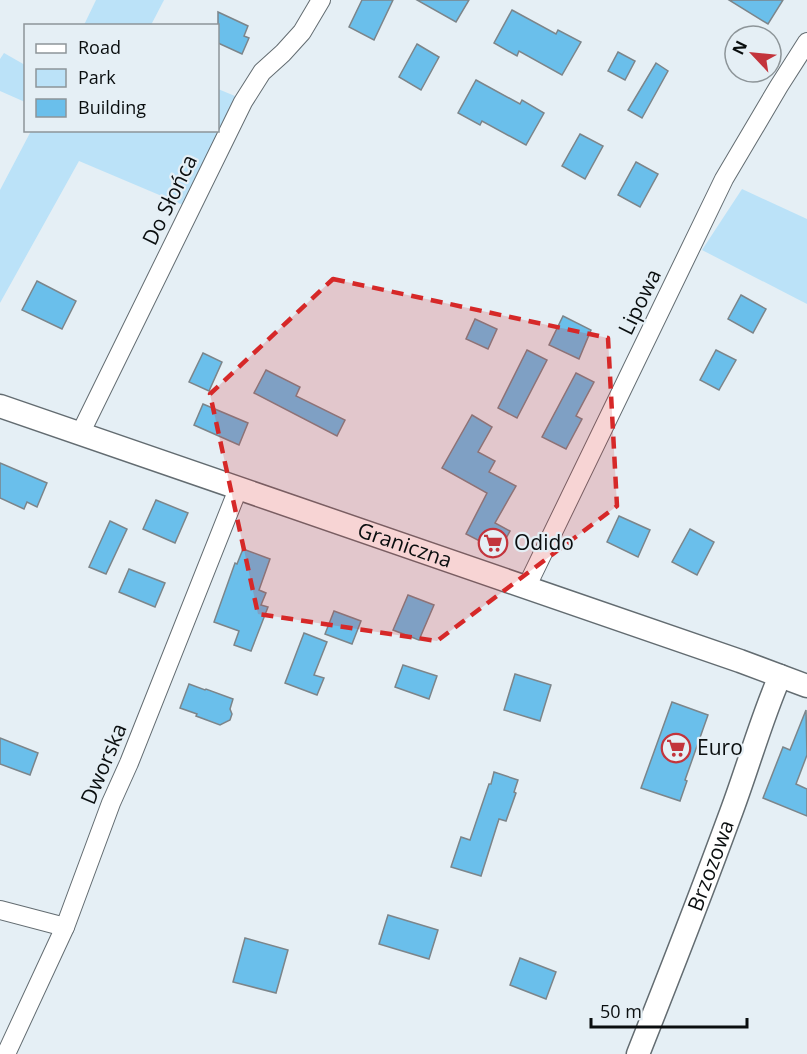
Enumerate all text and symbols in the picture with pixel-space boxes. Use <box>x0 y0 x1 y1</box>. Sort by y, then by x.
legend <box>24 24 219 132</box>
north arrow <box>723 24 783 84</box>
text: Road <box>78 35 121 59</box>
text: N <box>727 37 752 58</box>
text: Park <box>78 65 116 89</box>
text: Building <box>78 95 146 119</box>
street label: Do Słońca <box>135 150 203 249</box>
street label: Lipowa <box>611 264 667 339</box>
street label: Graniczna <box>354 515 456 574</box>
supermarket icon: Odido <box>477 527 509 559</box>
place label: Odido <box>514 528 574 556</box>
street label: Dworska <box>74 719 133 808</box>
supermarket icon: Euro <box>660 732 692 764</box>
place label: Euro <box>697 733 743 761</box>
street label: Brzozowa <box>680 816 740 915</box>
scale bar <box>591 991 747 1029</box>
text: 50 m <box>600 999 642 1023</box>

